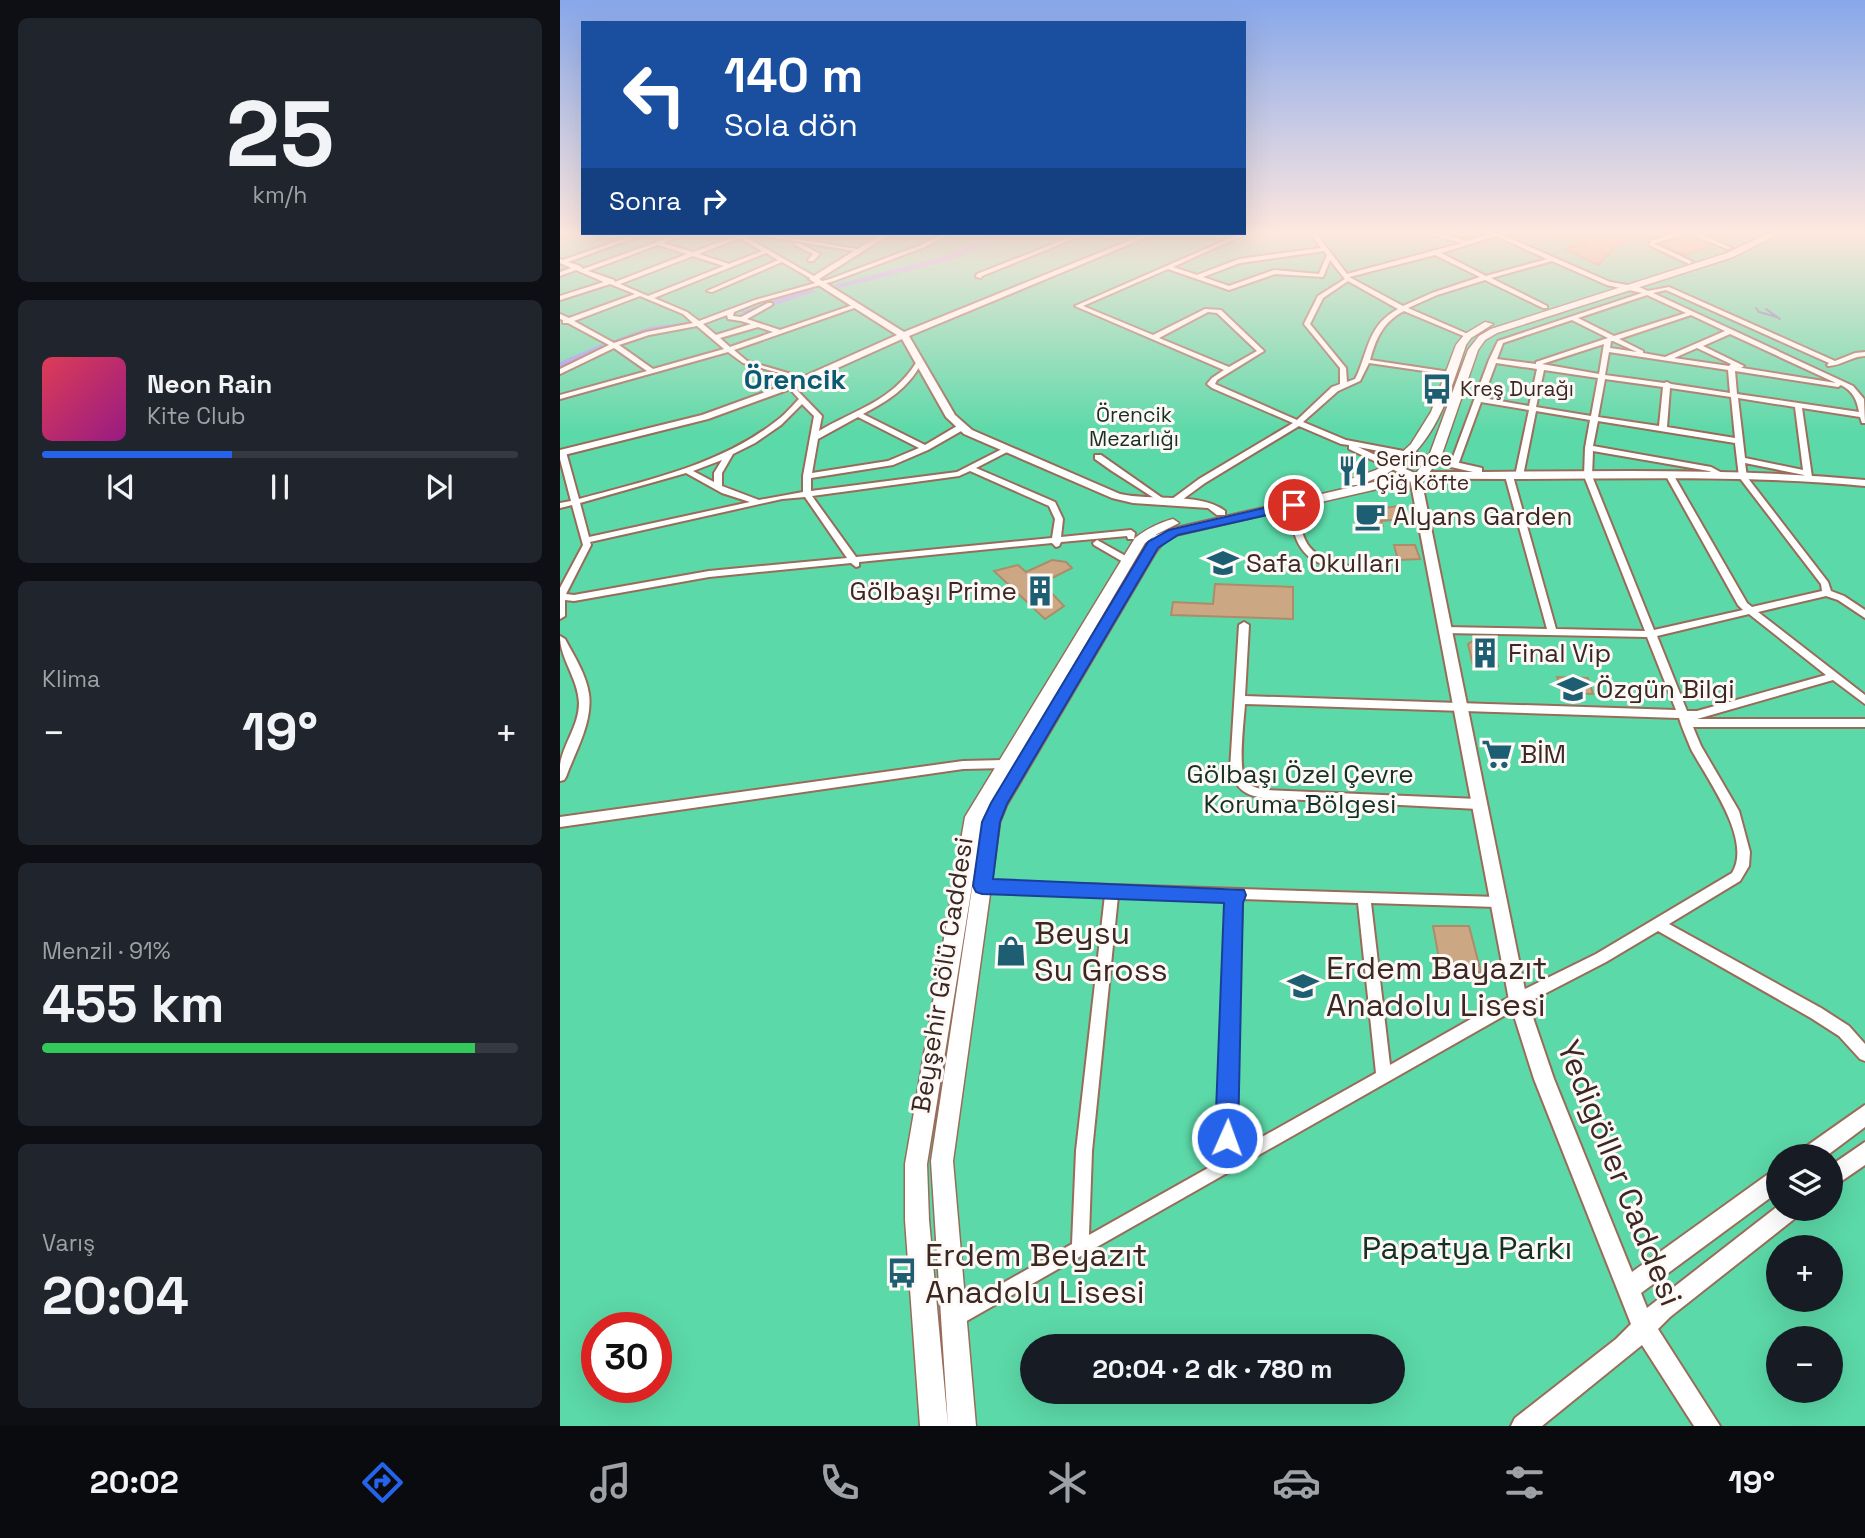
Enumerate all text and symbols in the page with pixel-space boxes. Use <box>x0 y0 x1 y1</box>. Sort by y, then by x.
text: 140 m <box>724 44 863 106</box>
icon: left <box>609 49 700 140</box>
text: 25 <box>226 76 334 193</box>
text: Sola dön <box>724 105 858 145</box>
text: km/h <box>253 180 307 210</box>
icon: right <box>695 182 733 220</box>
text: Sonra <box>609 184 681 218</box>
district label: Örencik <box>744 361 846 397</box>
text: Neon Rain <box>147 367 272 401</box>
bus stop icon: Kreş Durağı <box>1420 372 1454 406</box>
place label: Kreş Durağı <box>1460 375 1574 402</box>
text: Kite Club <box>147 401 246 431</box>
park label: Örencik Mezarlığı <box>1089 401 1179 452</box>
place label: Serince Çiğ Köfte <box>1376 445 1469 496</box>
restaurant icon: Serince Çiğ Köfte <box>1336 454 1370 488</box>
icon: previous <box>102 468 140 506</box>
icon: pause <box>261 468 299 506</box>
icon: next <box>420 468 458 506</box>
pin <box>1264 475 1324 535</box>
icon: arrive <box>1275 486 1313 524</box>
cafe icon: Alyans Garden <box>1353 499 1387 533</box>
place label: Alyans Garden <box>1393 499 1572 533</box>
school or university icon: Safa Okulları <box>1206 546 1240 580</box>
place label: Safa Okulları <box>1246 546 1400 580</box>
place label: Gölbaşı Prime <box>850 574 1017 608</box>
building icon: Gölbaşı Prime <box>1023 574 1057 608</box>
building icon: Final Vip <box>1468 636 1502 670</box>
place label: Final Vip <box>1508 636 1611 670</box>
text: Klima <box>42 664 100 694</box>
school or university icon: Özgün Bilgi <box>1556 672 1590 706</box>
place label: Özgün Bilgi <box>1596 672 1735 706</box>
text: 19° <box>242 699 318 765</box>
text: − <box>42 709 66 757</box>
text: + <box>494 709 518 757</box>
supermarket icon: BİM <box>1480 737 1514 771</box>
place label: BİM <box>1520 737 1566 771</box>
park label: Gölbaşı Özel Çevre Koruma Bölgesi <box>1186 757 1414 821</box>
street label: Beyşehir Gölü Caddesi <box>903 835 981 1115</box>
place label: Beysu Su Gross <box>1034 913 1168 990</box>
shop icon: Beysu Su Gross <box>994 934 1028 968</box>
text: Menzil · 91% <box>42 936 170 966</box>
place label: Erdem Bayazıt Anadolu Lisesi <box>1326 948 1547 1025</box>
school or university icon: Erdem Bayazıt Anadolu Lisesi <box>1286 969 1320 1003</box>
text: 455 km <box>42 971 224 1037</box>
street label: Yedigöller Caddesi <box>1548 1034 1692 1312</box>
position arrow <box>1190 1101 1264 1175</box>
map controls <box>1766 1144 1843 1403</box>
button: layers <box>1766 1144 1843 1221</box>
text: Varış <box>42 1228 95 1258</box>
park label: Papatya Parkı <box>1362 1228 1572 1268</box>
place label: Erdem Beyazıt Anadolu Lisesi <box>925 1235 1147 1312</box>
button: + <box>1766 1235 1843 1312</box>
bus stop icon: Erdem Beyazıt Anadolu Lisesi <box>885 1256 919 1290</box>
text: 20:04 <box>42 1263 189 1329</box>
speed limit sign: 30 <box>581 1312 672 1403</box>
button: − <box>1766 1326 1843 1403</box>
text: 20:04 · 2 dk · 780 m <box>1092 1352 1333 1386</box>
icon: directions <box>358 1458 407 1507</box>
icon: music <box>586 1458 635 1507</box>
icon: phone <box>815 1458 864 1507</box>
icon: climate <box>1043 1458 1092 1507</box>
icon: car <box>1272 1458 1321 1507</box>
icon: filters <box>1500 1458 1549 1507</box>
text: 20:02 <box>90 1462 179 1502</box>
text: 19° <box>1728 1462 1775 1502</box>

